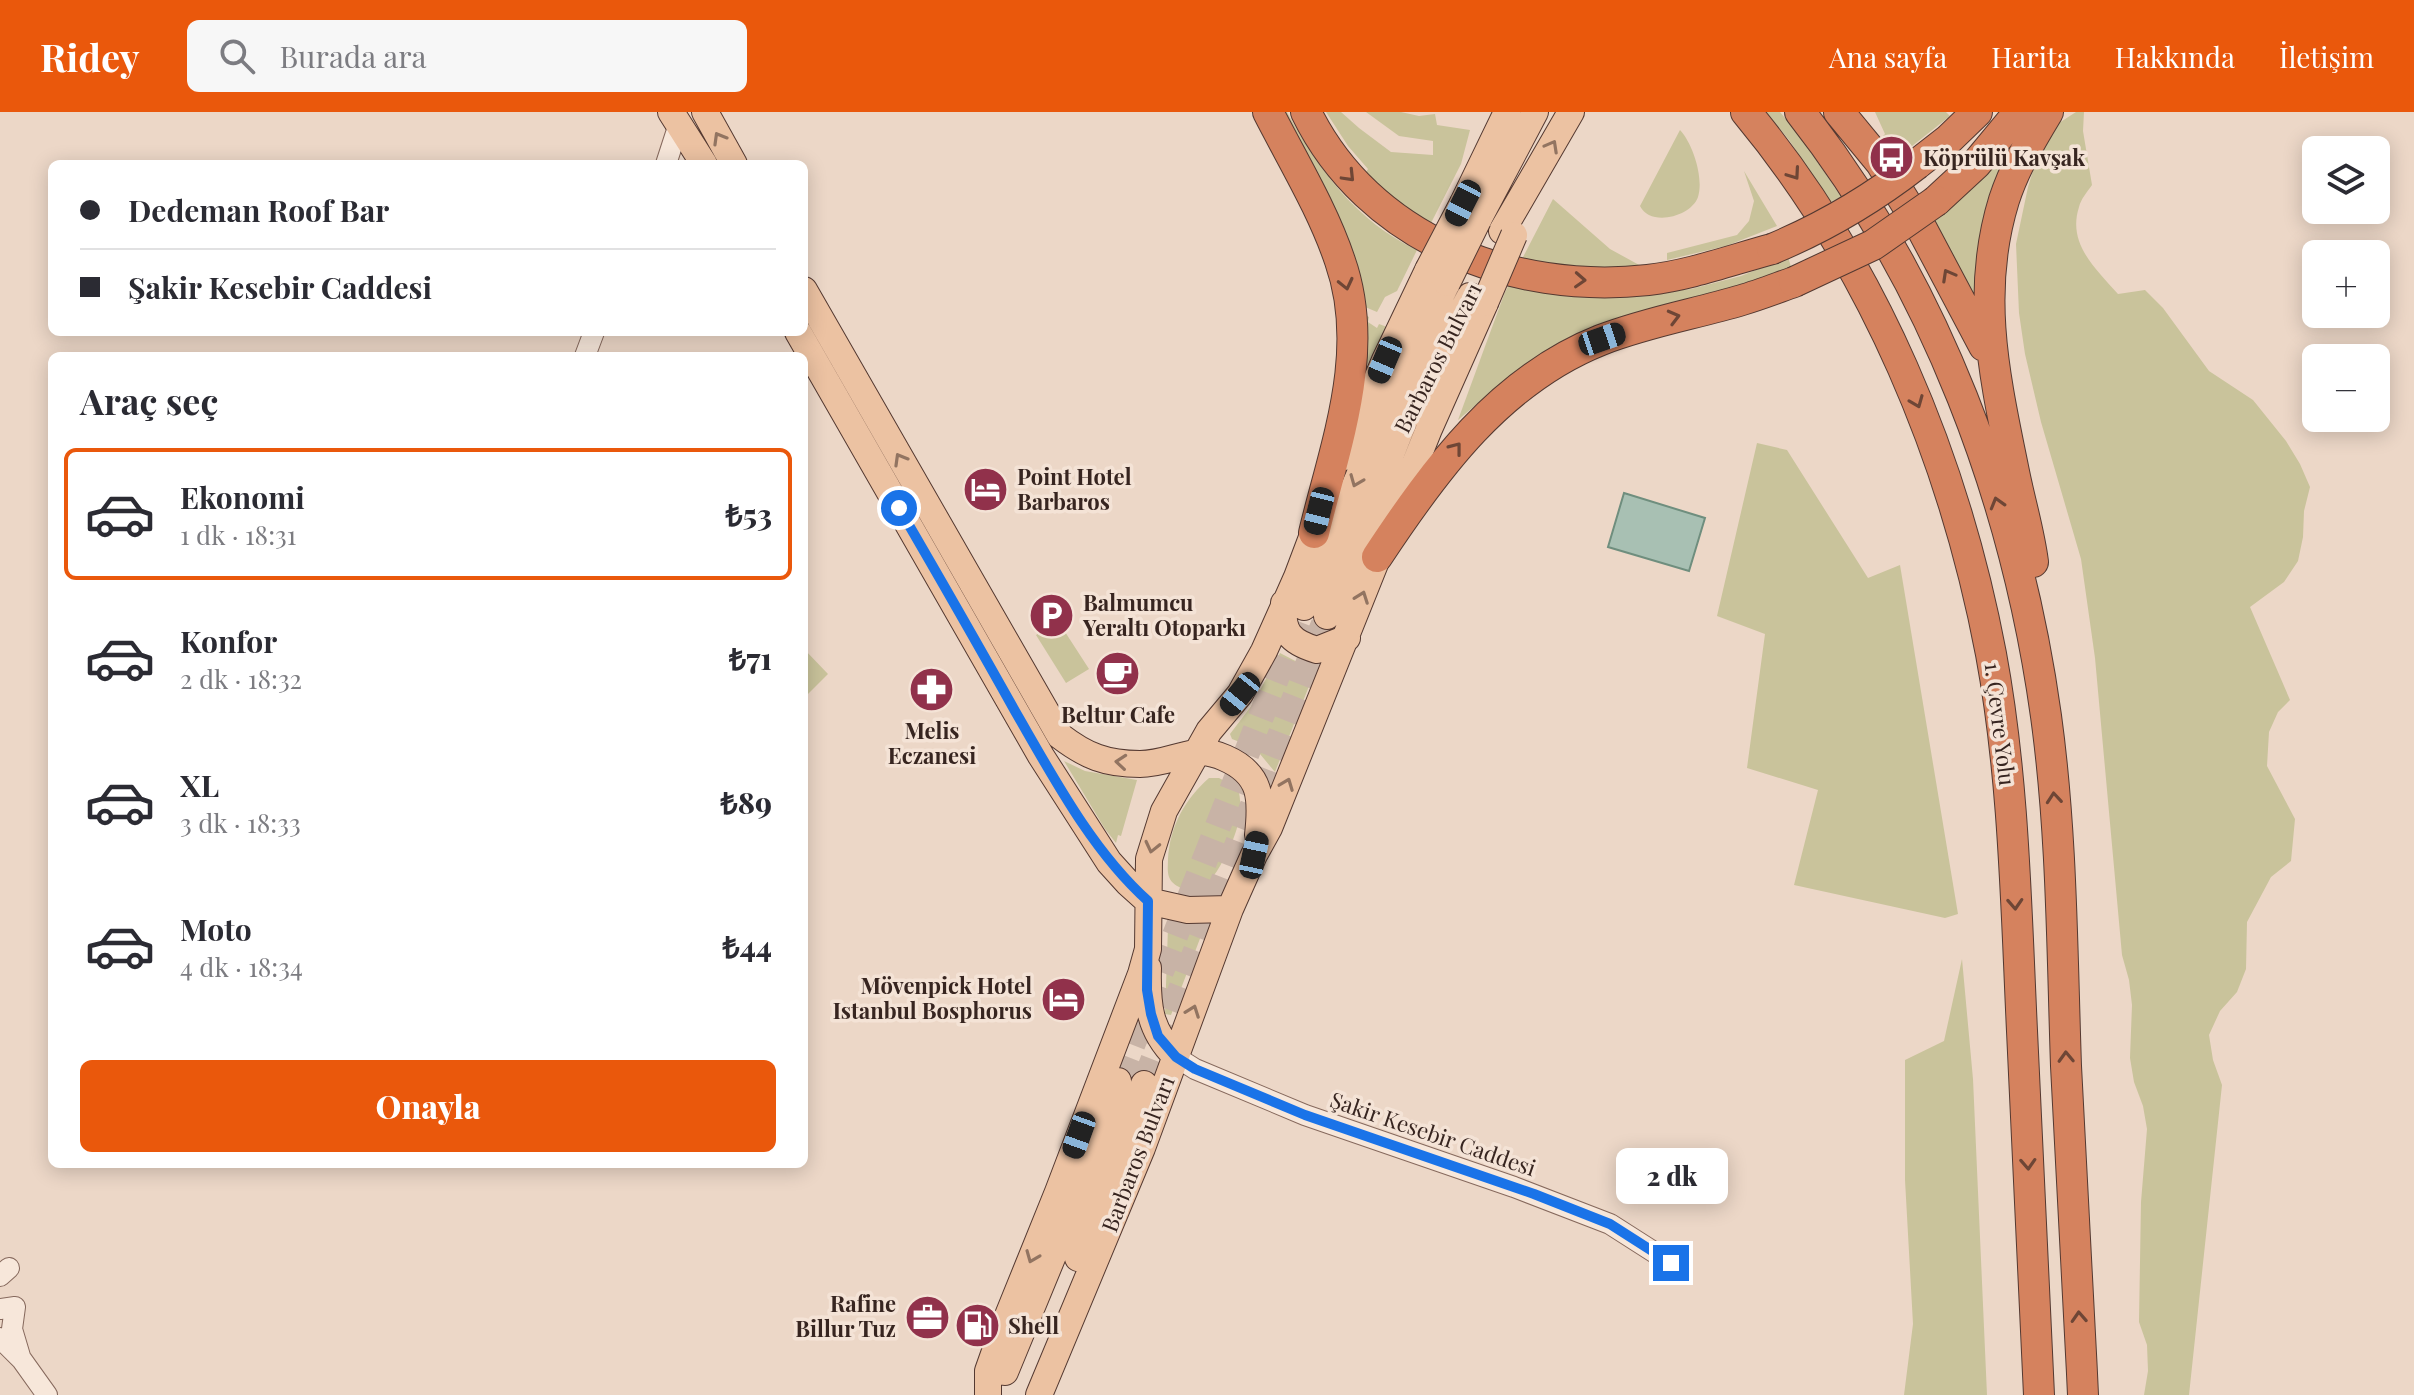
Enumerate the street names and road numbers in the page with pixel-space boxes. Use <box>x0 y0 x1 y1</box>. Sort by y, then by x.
street label: Barbaros Bulvarı <box>1386 277 1488 438</box>
street label: 1. Çevre Yolu <box>1979 661 2023 787</box>
street label: Barbaros Bulvarı <box>1094 1071 1181 1236</box>
street label: Şakir Kesebir Caddesi <box>1327 1084 1540 1182</box>

